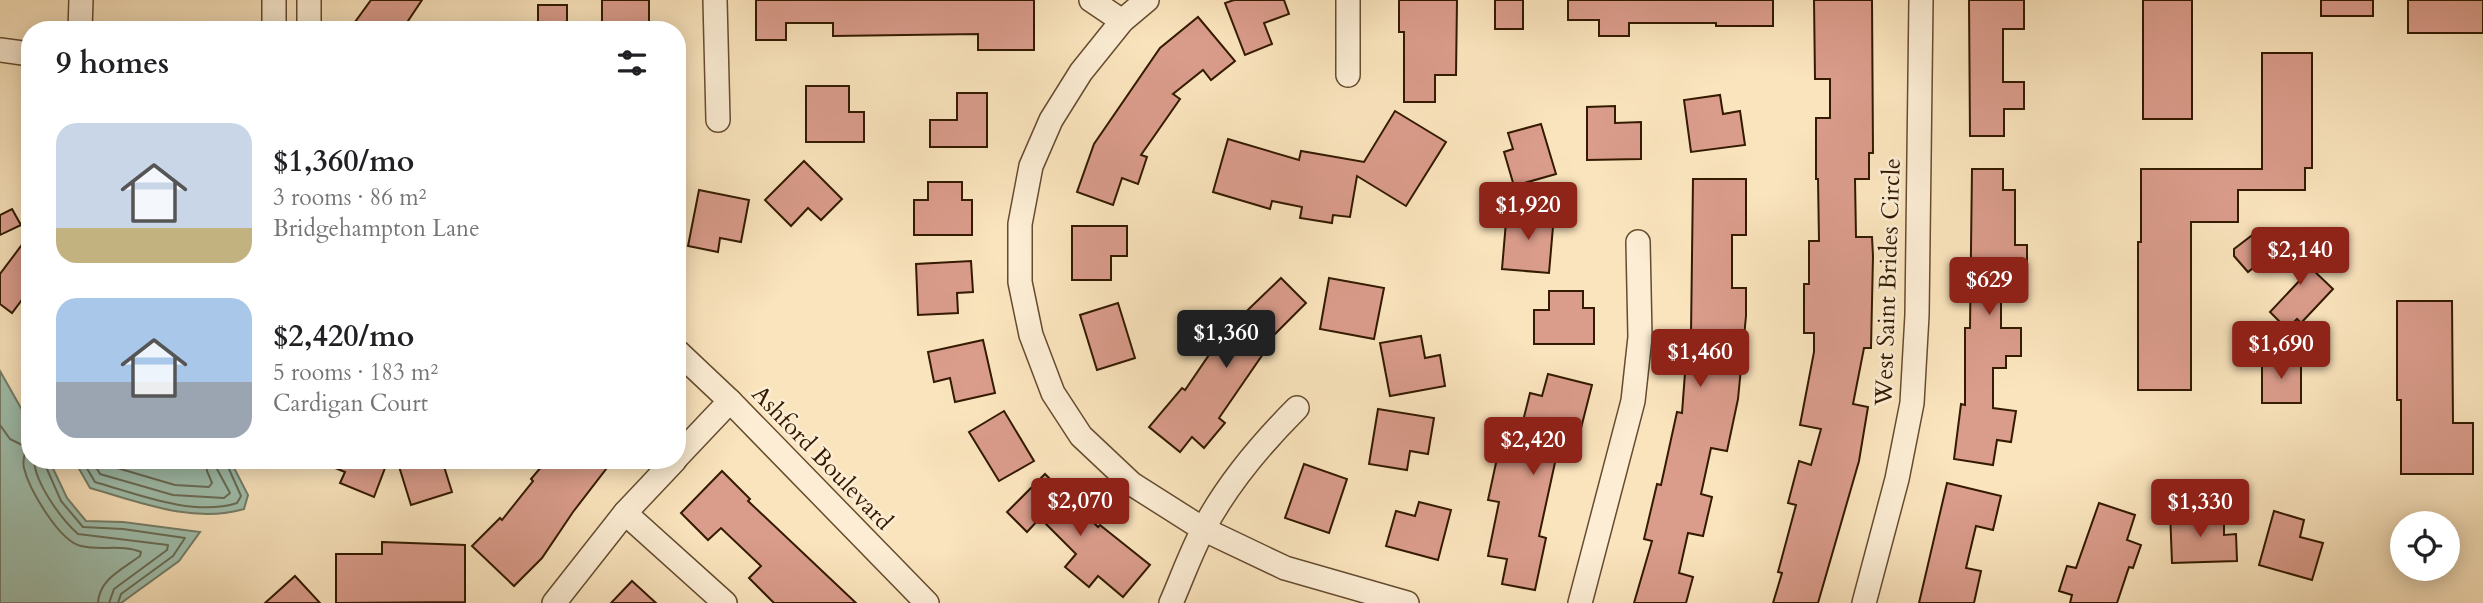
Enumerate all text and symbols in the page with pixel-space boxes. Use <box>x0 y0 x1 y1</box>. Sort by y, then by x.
text: 9 homes <box>56 43 169 84</box>
icon: filters <box>613 44 651 82</box>
text: $1,360/mo <box>273 141 414 182</box>
icon: home <box>112 151 196 235</box>
street label: West Saint Brides Circle <box>1867 157 1909 408</box>
text: 3 rooms · 86 m² <box>273 182 426 213</box>
pin: $1,920 <box>1471 182 1585 242</box>
text: $1,920 <box>1495 189 1561 220</box>
text: Bridgehampton Lane <box>273 213 480 244</box>
pin: $2,140 <box>2243 228 2357 287</box>
text: $2,140 <box>2267 234 2333 265</box>
pin: $629 <box>1948 258 2030 317</box>
text: $629 <box>1965 264 2013 295</box>
pin: $1,360 <box>1169 310 1283 370</box>
text: $2,420/mo <box>273 316 414 357</box>
text: $1,360 <box>1193 317 1259 348</box>
pin: $1,690 <box>2224 322 2338 381</box>
icon: home <box>112 326 196 410</box>
text: $1,690 <box>2248 328 2314 359</box>
pin: $1,460 <box>1643 330 1757 389</box>
text: $1,460 <box>1667 336 1733 367</box>
text: 5 rooms · 183 m² <box>273 357 438 388</box>
street label: Ashford Boulevard <box>744 378 900 538</box>
text: Cardigan Court <box>273 388 428 419</box>
pin: $2,420 <box>1476 418 1590 477</box>
text: $2,420 <box>1500 424 1566 455</box>
pin: $2,070 <box>1023 478 1137 538</box>
pin: $1,330 <box>2143 480 2257 539</box>
text: $2,070 <box>1047 485 1113 516</box>
text: $1,330 <box>2167 486 2233 517</box>
map controls <box>2390 511 2460 581</box>
button: locate <box>2390 511 2460 581</box>

